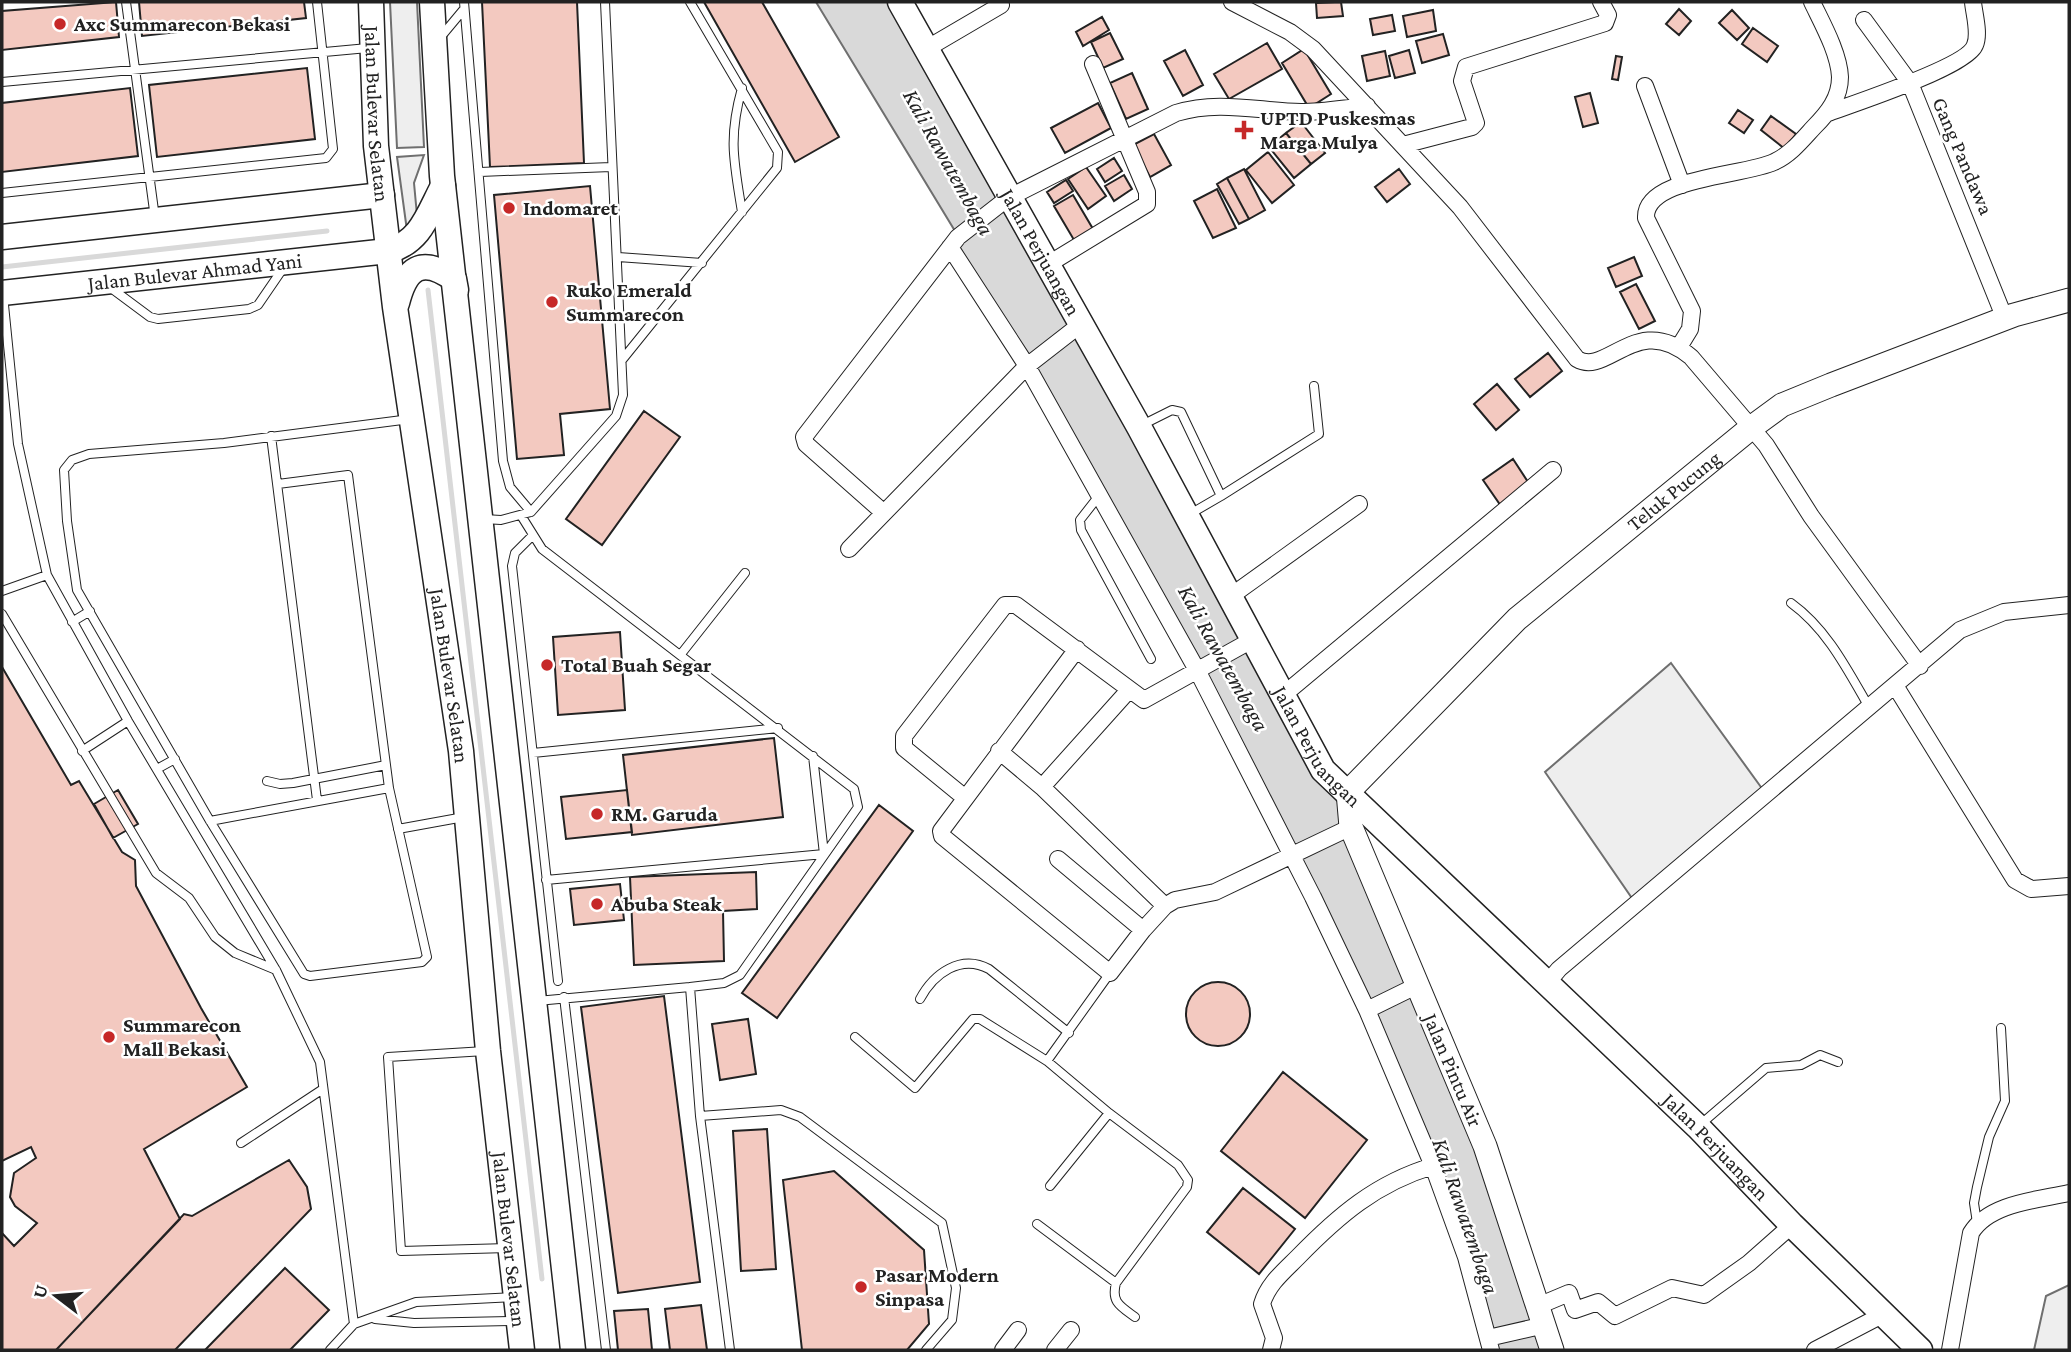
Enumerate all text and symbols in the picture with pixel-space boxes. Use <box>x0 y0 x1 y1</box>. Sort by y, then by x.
place label: Axc Summarecon Bekasi <box>73 12 290 36</box>
marker: Axc Summarecon Bekasi <box>52 16 68 32</box>
street label: Jalan Bulevar Selatan <box>360 23 395 203</box>
water label: Kali Rawatembaga <box>898 84 1000 240</box>
street label: Gang Pandawa <box>1927 94 1999 219</box>
place label: UPTD Puskesmas Marga Mulya <box>1260 106 1416 154</box>
marker: UPTD Puskesmas Marga Mulya <box>1234 120 1254 140</box>
street label: Jalan Perjuangan <box>995 183 1086 320</box>
place label: Indomaret <box>523 196 618 220</box>
marker: Indomaret <box>501 200 517 216</box>
street label: Jalan Bulevar Ahmad Yani <box>84 248 304 296</box>
place label: Ruko Emerald Summarecon <box>566 278 692 326</box>
marker: Ruko Emerald Summarecon <box>544 294 560 310</box>
street label: Teluk Pucung <box>1622 446 1725 536</box>
water label: Kali Rawatembaga <box>1173 580 1275 736</box>
street label: Jalan Bulevar Selatan <box>425 585 474 764</box>
place label: Total Buah Segar <box>561 653 712 677</box>
marker: Total Buah Segar <box>539 657 555 673</box>
street label: Jalan Perjuangan <box>1267 680 1366 812</box>
place label: RM. Garuda <box>611 802 719 826</box>
marker: RM. Garuda <box>589 806 605 822</box>
place label: Abuba Steak <box>610 892 722 916</box>
marker: Abuba Steak <box>589 896 605 912</box>
street label: Jalan Pintu Air <box>1418 1008 1488 1131</box>
place label: Summarecon Mall Bekasi <box>123 1013 241 1061</box>
marker: Summarecon Mall Bekasi <box>101 1029 117 1045</box>
street label: Jalan Perjuangan <box>1656 1086 1774 1206</box>
water label: Kali Rawatembaga <box>1427 1135 1505 1297</box>
street label: Jalan Bulevar Selatan <box>487 1148 531 1329</box>
north arrow <box>21 1261 91 1331</box>
place label: Pasar Modern Sinpasa <box>875 1263 999 1311</box>
marker: Pasar Modern Sinpasa <box>853 1279 869 1295</box>
text: U <box>28 1282 52 1301</box>

